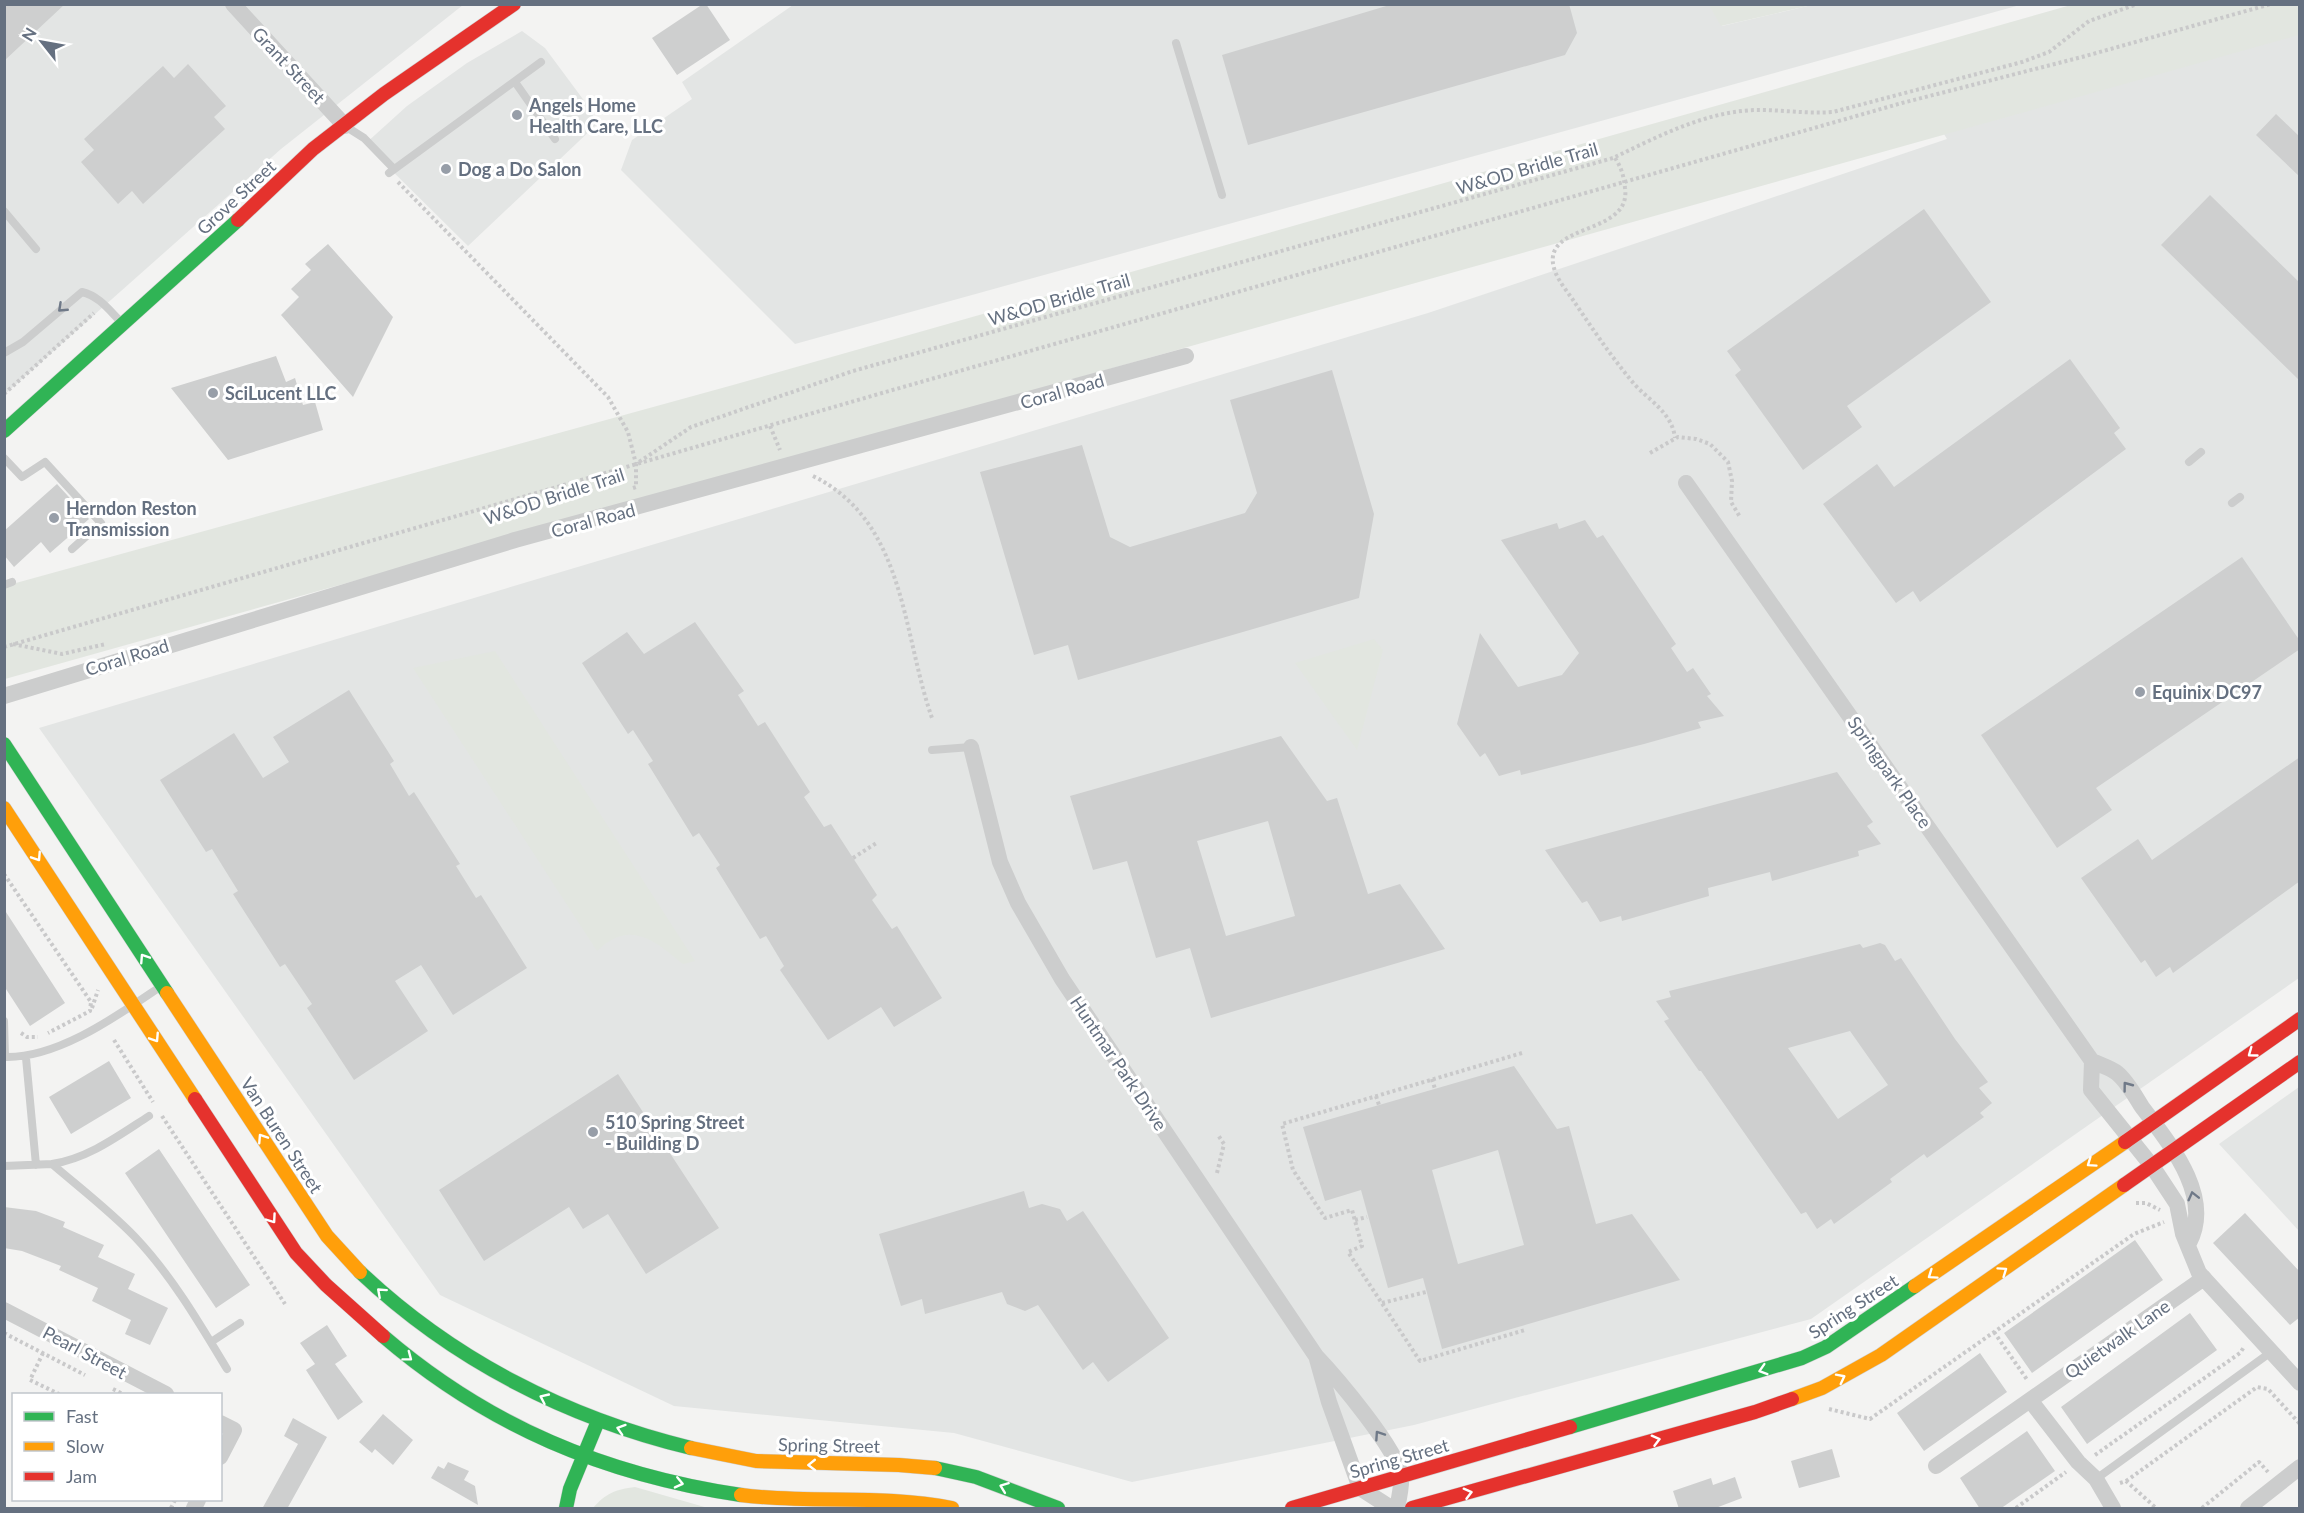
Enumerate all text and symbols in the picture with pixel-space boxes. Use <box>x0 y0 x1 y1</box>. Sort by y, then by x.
north arrow <box>12 12 72 72</box>
street label: Grant Street <box>248 22 330 108</box>
text: N <box>17 24 40 44</box>
place label: Angels Home Health Care, LLC <box>528 94 663 137</box>
marker: Angels Home Health Care, LLC <box>510 108 524 122</box>
street label: W&OD Bridle Trail <box>1453 137 1601 199</box>
street label: Grove Street <box>192 155 280 239</box>
place label: Dog a Do Salon <box>458 158 581 180</box>
marker: Dog a Do Salon <box>439 162 453 176</box>
street label: W&OD Bridle Trail <box>985 268 1133 330</box>
one-way arrow <box>58 301 68 312</box>
street label: Coral Road <box>1018 369 1106 413</box>
place label: SciLucent LLC <box>225 382 337 404</box>
marker: SciLucent LLC <box>206 386 220 400</box>
street label: W&OD Bridle Trail <box>481 463 627 529</box>
place label: Herndon Reston Transmission <box>66 497 197 540</box>
street label: Coral Road <box>549 498 637 542</box>
marker: Herndon Reston Transmission <box>47 511 61 525</box>
street label: Coral Road <box>83 634 171 680</box>
place label: Equinix DC97 <box>2152 681 2262 703</box>
marker: Equinix DC97 <box>2133 685 2147 699</box>
street label: Springpark Place <box>1843 712 1937 832</box>
one-way arrow <box>29 850 40 861</box>
one-way arrow <box>141 953 152 964</box>
street label: Huntmar Park Drive <box>1066 992 1172 1134</box>
one-way arrow <box>147 1031 158 1042</box>
one-way arrow <box>2248 1046 2259 1057</box>
street label: Van Buren Street <box>236 1073 328 1198</box>
one-way arrow <box>2123 1082 2134 1093</box>
place label: 510 Spring Street - Building D <box>605 1111 745 1154</box>
marker: 510 Spring Street - Building D <box>586 1125 600 1139</box>
one-way arrow <box>259 1134 270 1145</box>
one-way arrow <box>2087 1156 2098 1167</box>
one-way arrow <box>2187 1191 2200 1201</box>
one-way arrow <box>265 1212 276 1223</box>
one-way arrow <box>1996 1267 2007 1278</box>
one-way arrow <box>1927 1268 1938 1279</box>
street label: Spring Street <box>1804 1269 1902 1343</box>
one-way arrow <box>377 1288 388 1299</box>
street label: Quietwalk Lane <box>2060 1295 2174 1383</box>
street label: Pearl Street <box>39 1321 131 1383</box>
one-way arrow <box>401 1350 412 1361</box>
one-way arrow <box>1758 1363 1769 1375</box>
one-way arrow <box>1834 1374 1845 1386</box>
legend <box>12 1393 222 1501</box>
one-way arrow <box>539 1393 550 1405</box>
text: Fast <box>66 1405 99 1427</box>
one-way arrow <box>616 1423 627 1436</box>
one-way arrow <box>1375 1431 1386 1442</box>
street label: Spring Street <box>778 1433 881 1457</box>
street label: Spring Street <box>1347 1433 1452 1483</box>
text: Slow <box>66 1435 104 1457</box>
one-way arrow <box>1650 1435 1661 1447</box>
one-way arrow <box>807 1459 816 1471</box>
text: Jam <box>66 1465 97 1487</box>
one-way arrow <box>674 1476 684 1489</box>
one-way arrow <box>999 1482 1010 1494</box>
one-way arrow <box>1463 1488 1473 1500</box>

